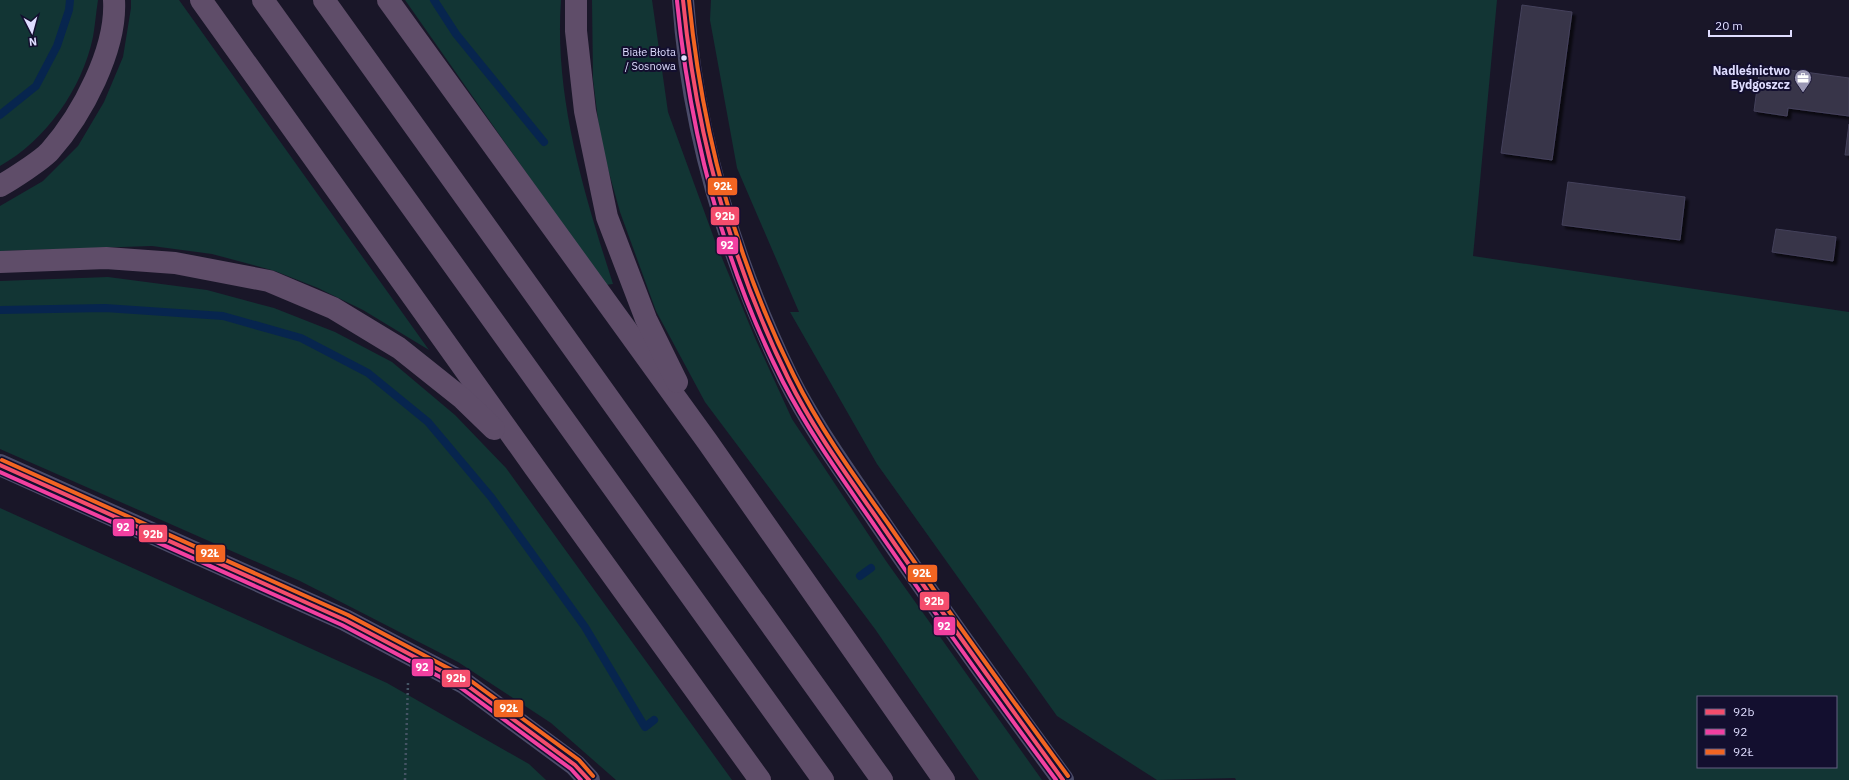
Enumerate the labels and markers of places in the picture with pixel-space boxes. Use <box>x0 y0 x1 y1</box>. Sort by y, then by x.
place label: Białe Błota / Sosnowa <box>622 45 676 73</box>
marker: Białe Błota / Sosnowa <box>679 53 689 63</box>
place label: Nadleśnictwo Bydgoszcz <box>1713 63 1790 92</box>
office icon: Nadleśnictwo Bydgoszcz <box>1793 68 1813 93</box>

